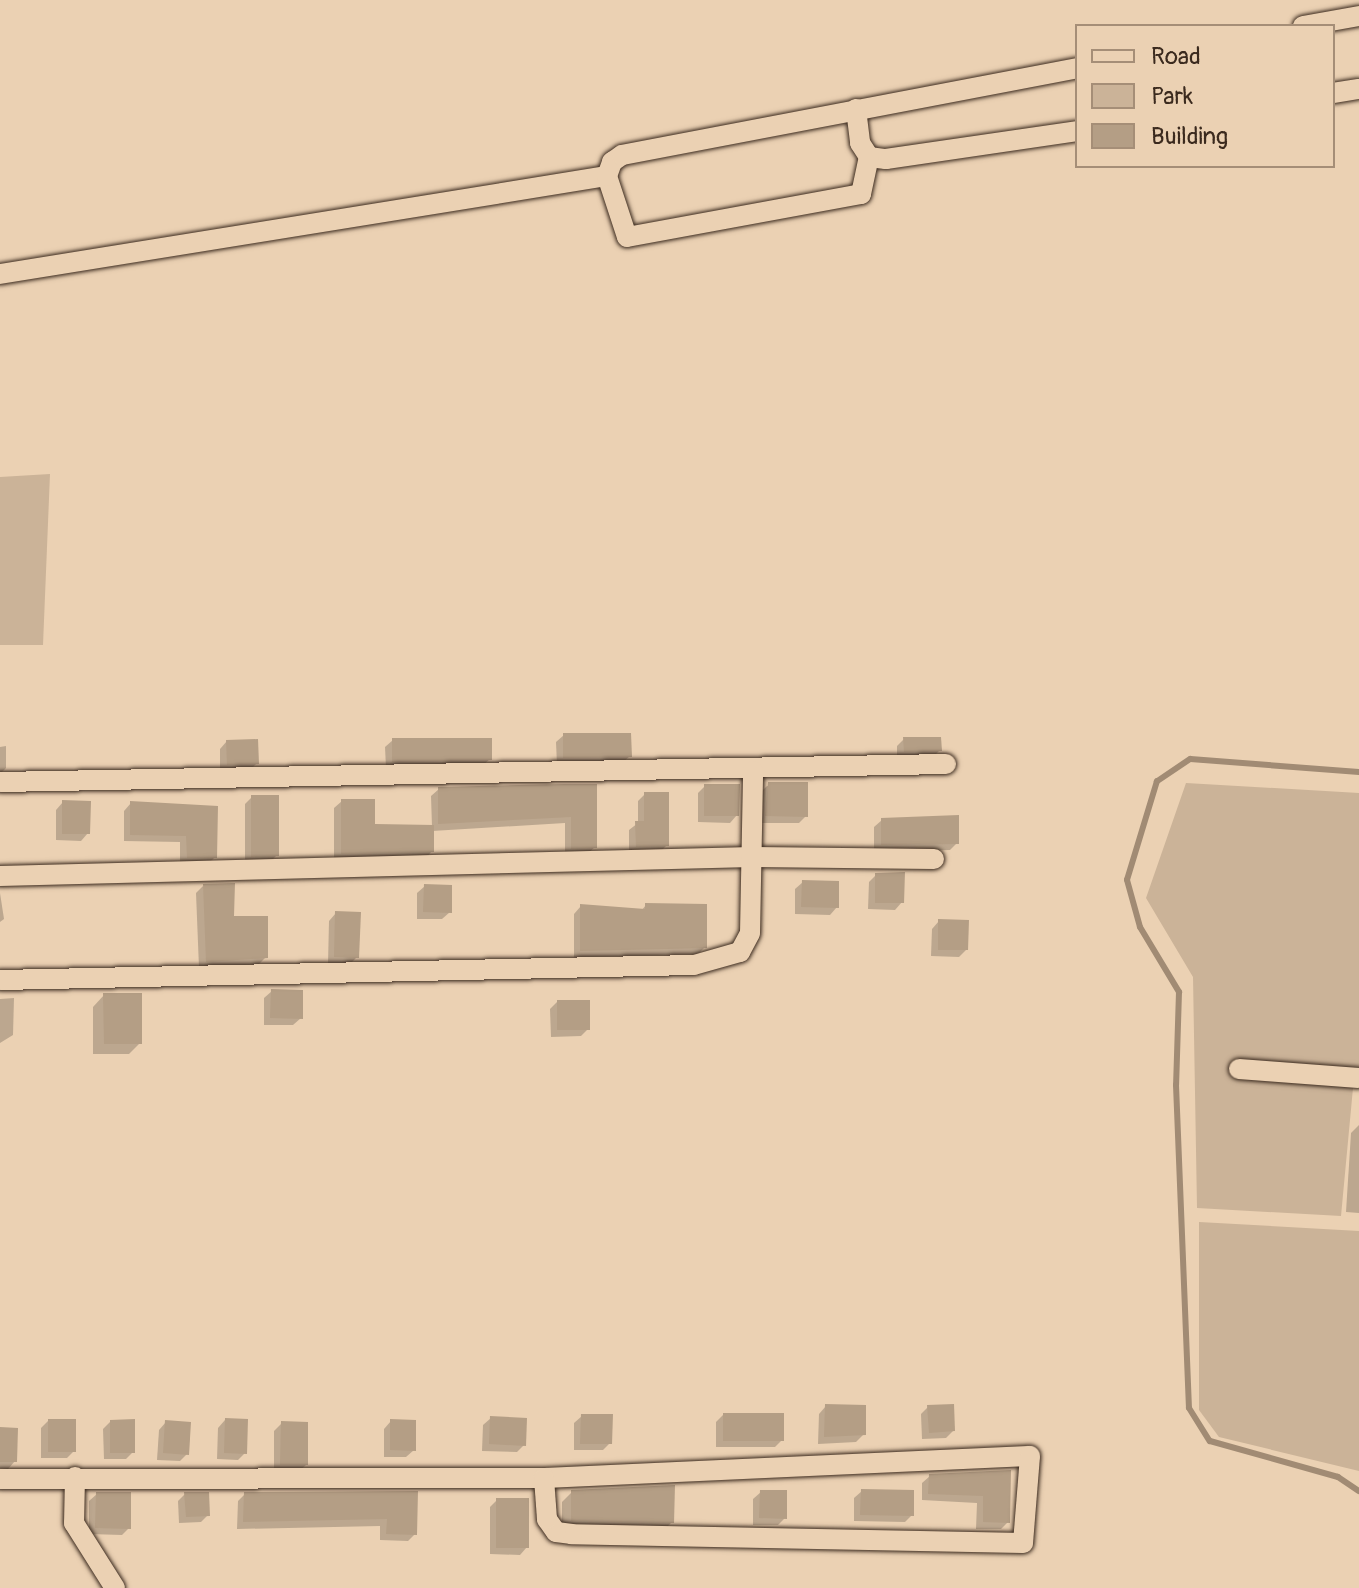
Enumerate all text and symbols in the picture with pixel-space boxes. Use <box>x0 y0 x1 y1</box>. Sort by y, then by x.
legend <box>1075 24 1335 168</box>
text: Road <box>1151 42 1201 71</box>
text: Park <box>1151 82 1193 111</box>
text: Building <box>1151 122 1228 151</box>

